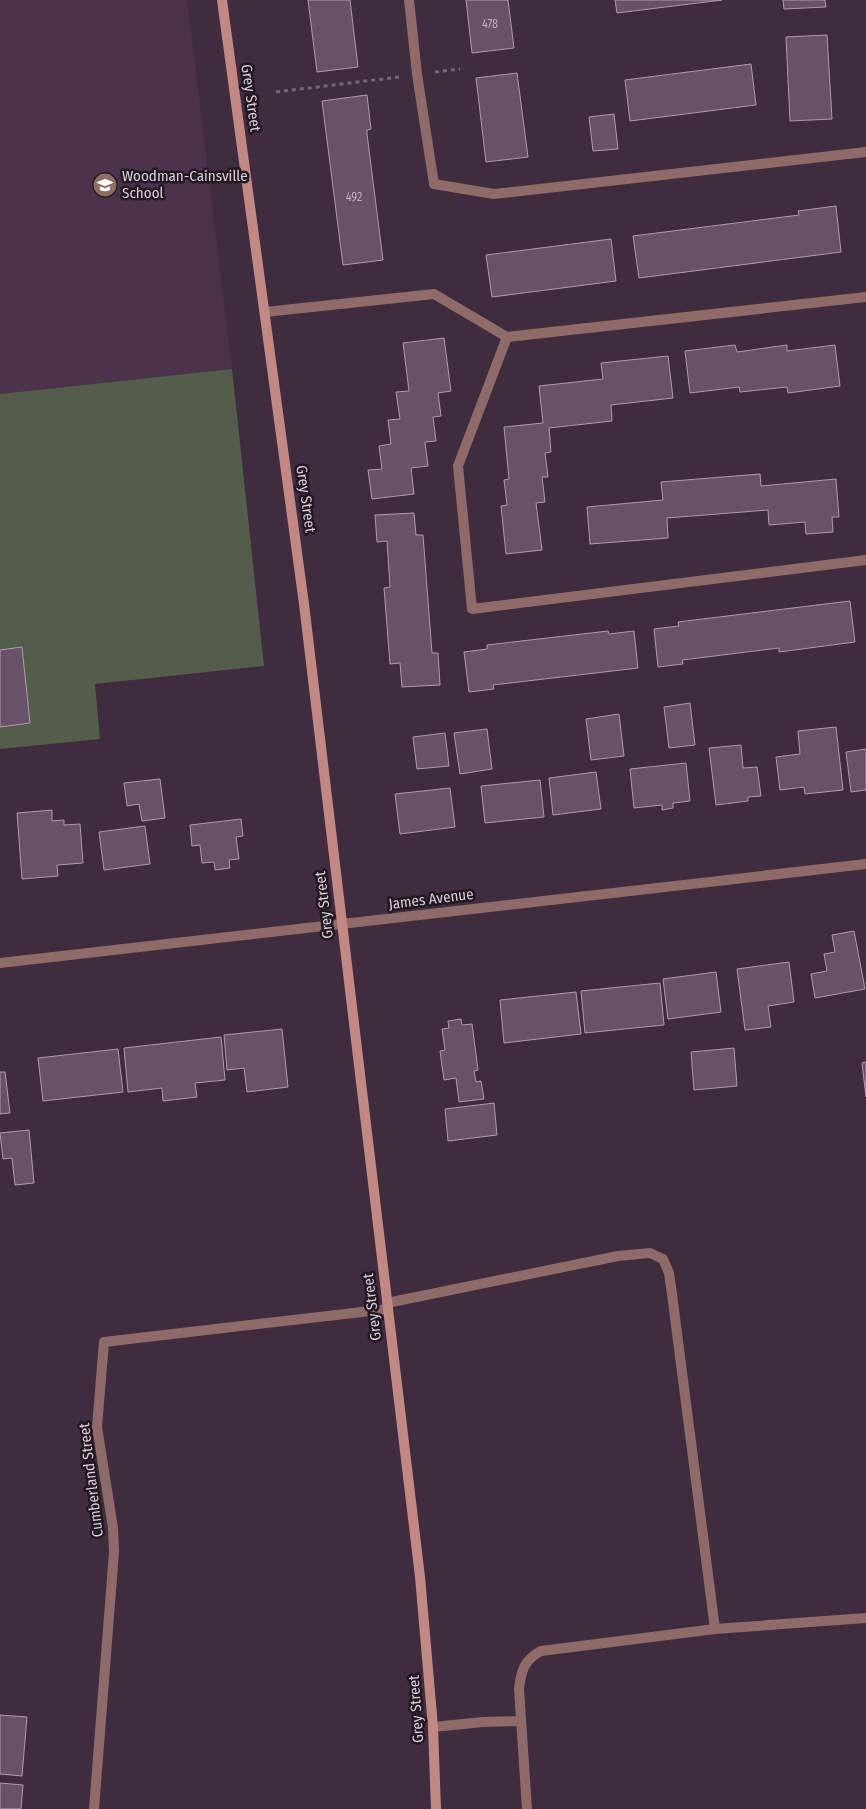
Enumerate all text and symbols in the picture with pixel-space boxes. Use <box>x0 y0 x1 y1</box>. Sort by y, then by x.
house number: 478 <box>482 17 498 31</box>
street label: Grey Street <box>237 63 265 133</box>
place label: Woodman-Cainsville School <box>122 167 248 202</box>
school or university icon: Woodman-Cainsville School <box>92 172 118 198</box>
house number: 492 <box>346 190 362 204</box>
street label: Grey Street <box>292 464 320 534</box>
street label: Grey Street <box>311 870 337 940</box>
street label: James Avenue <box>388 885 474 913</box>
street label: Grey Street <box>359 1272 385 1342</box>
street label: Cumberland Street <box>75 1422 107 1538</box>
street label: Grey Street <box>405 1674 427 1743</box>

